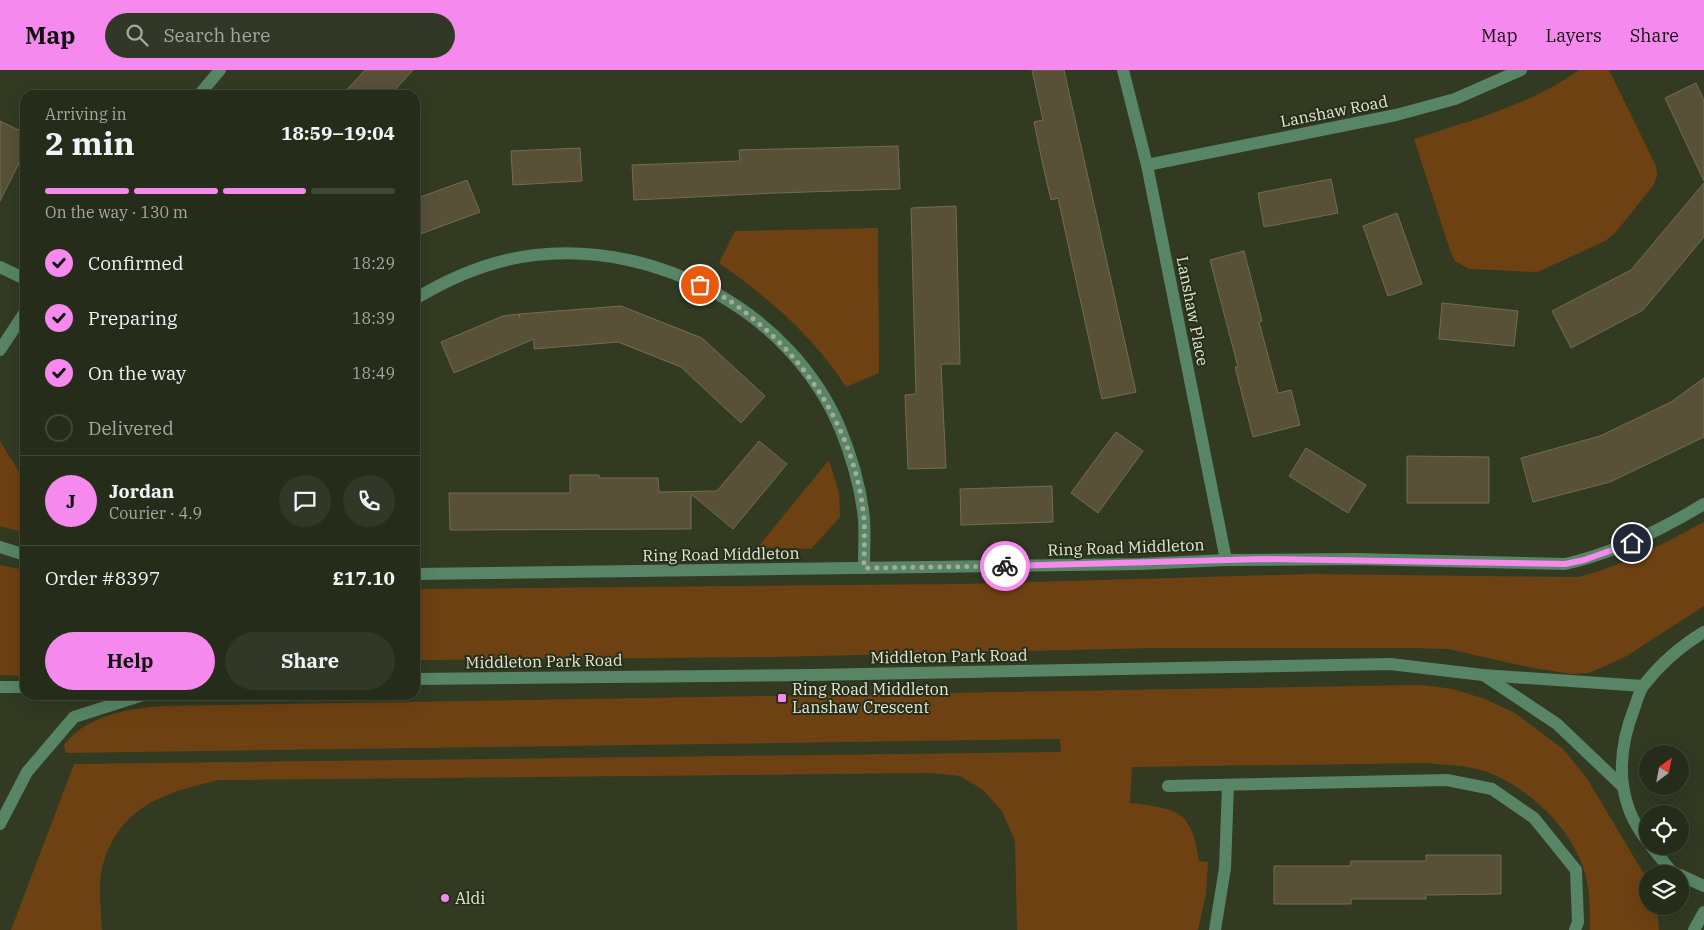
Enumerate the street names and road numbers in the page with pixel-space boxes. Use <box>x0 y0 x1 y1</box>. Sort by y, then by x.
street label: Lanshaw Road <box>1279 91 1390 131</box>
street label: Lanshaw Place <box>1173 255 1213 367</box>
street label: Ring Road Middleton <box>1047 534 1205 560</box>
street label: Ring Road Middleton <box>642 543 800 565</box>
street label: Middleton Park Road <box>870 645 1028 667</box>
street label: Middleton Park Road <box>465 650 623 672</box>

